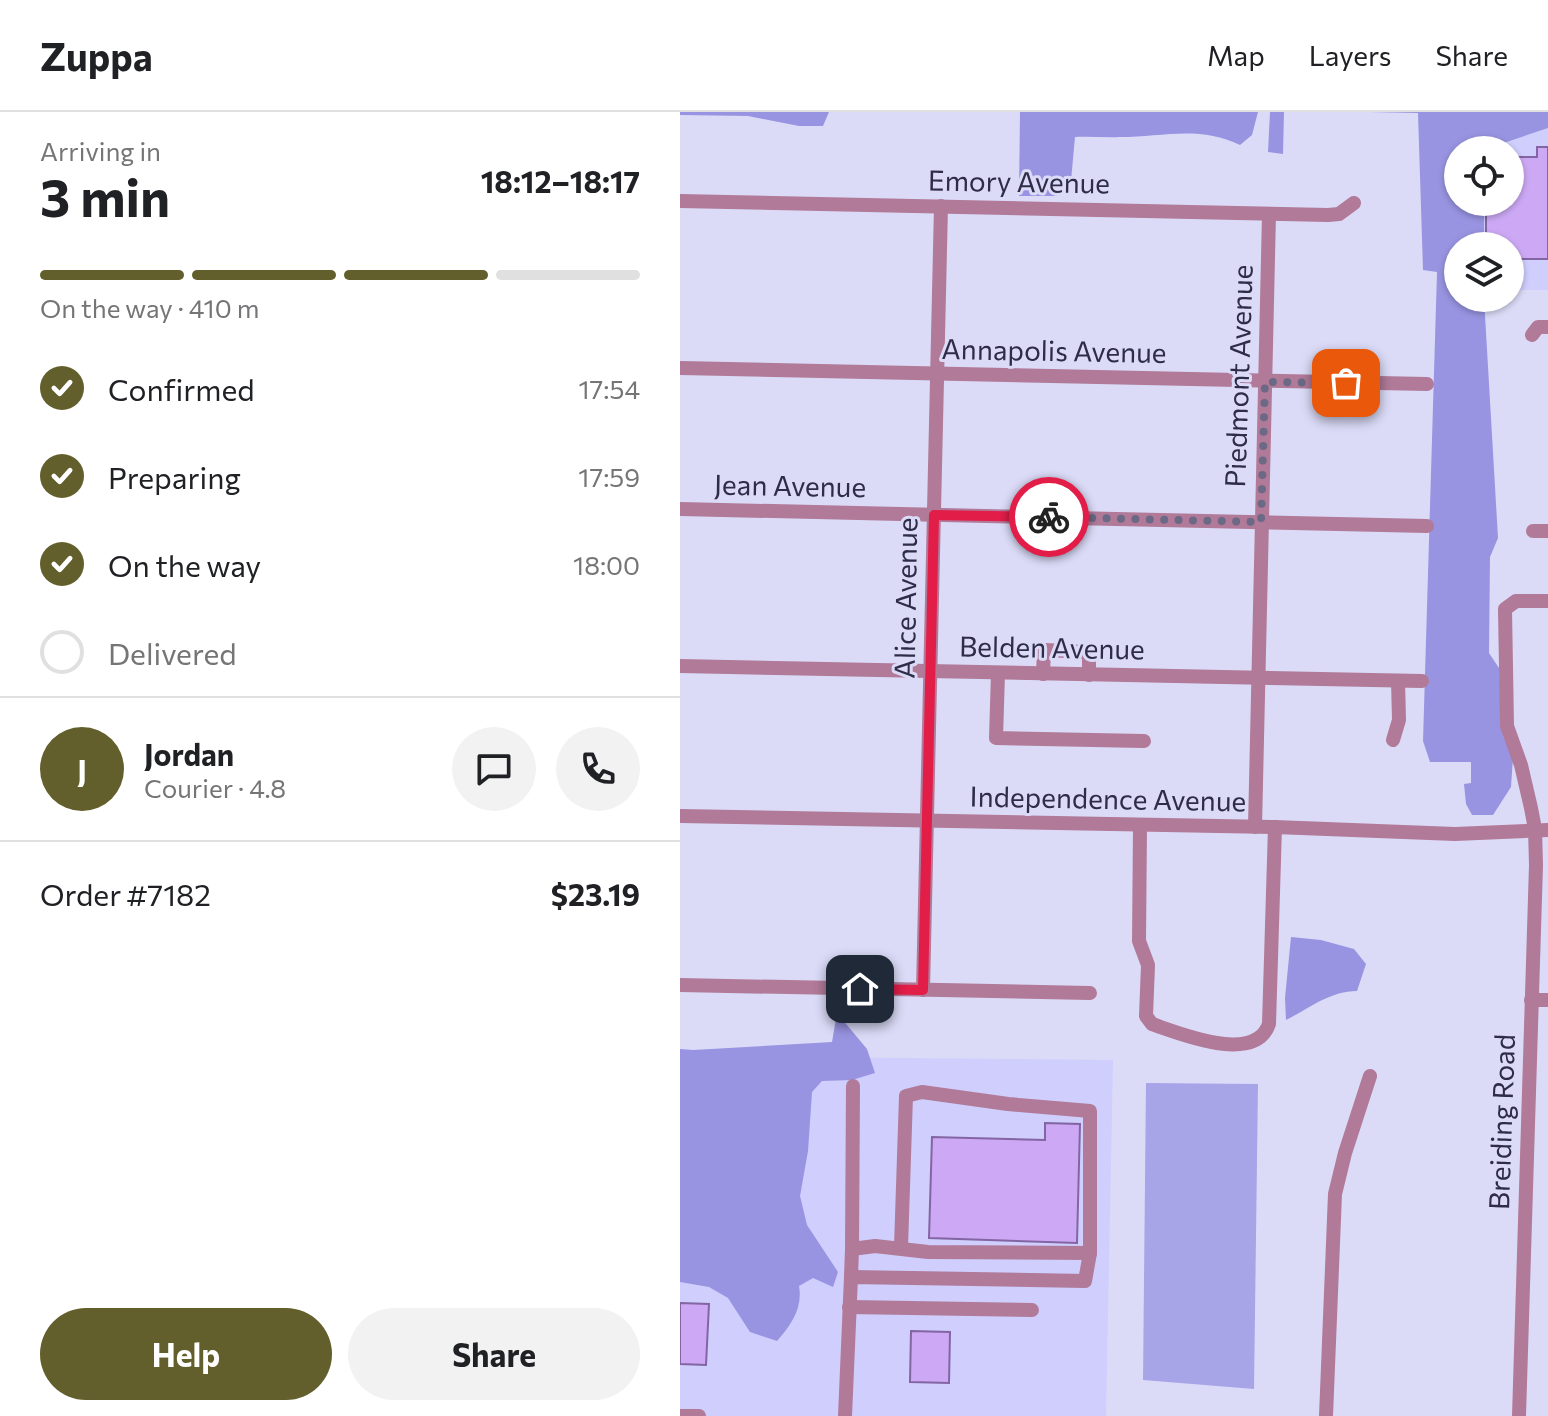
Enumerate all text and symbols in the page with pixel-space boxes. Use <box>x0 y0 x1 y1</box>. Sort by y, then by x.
text: Zuppa <box>40 32 153 79</box>
text: Map <box>1207 38 1265 72</box>
text: Layers <box>1309 38 1391 72</box>
text: Share <box>1435 38 1508 72</box>
text: Arriving in <box>40 135 161 166</box>
map controls <box>1444 136 1524 312</box>
button: locate <box>1444 136 1524 216</box>
text: 18:12–18:17 <box>481 162 640 199</box>
street label: Emory Avenue <box>928 162 1110 200</box>
text: 3 min <box>40 164 170 228</box>
button: layers <box>1444 232 1524 312</box>
street label: Piedmont Avenue <box>1217 264 1259 488</box>
text: On the way · 410 m <box>40 292 259 323</box>
street label: Annapolis Avenue <box>941 331 1167 369</box>
pin <box>1312 349 1380 417</box>
icon: bag <box>1324 361 1368 405</box>
icon: check <box>40 366 84 410</box>
text: Confirmed <box>108 370 255 407</box>
text: 17:54 <box>578 373 640 404</box>
icon: check <box>40 454 84 498</box>
text: Preparing <box>108 458 241 495</box>
text: 17:59 <box>578 461 640 492</box>
street label: Jean Avenue <box>714 467 866 503</box>
courier <box>1009 477 1089 557</box>
icon: bike <box>1027 495 1071 539</box>
street label: Alice Avenue <box>887 517 923 679</box>
icon: check <box>40 542 84 586</box>
text: On the way <box>108 546 261 583</box>
text: 18:00 <box>573 549 640 580</box>
street label: Belden Avenue <box>959 628 1145 666</box>
text: Delivered <box>108 634 237 671</box>
button: chat <box>452 727 536 811</box>
button: phone <box>556 727 640 811</box>
text: Jordan <box>144 735 234 772</box>
text: J <box>77 751 87 788</box>
text: Courier · 4.8 <box>144 772 286 803</box>
street label: Independence Avenue <box>969 779 1247 817</box>
text: Order #7182 <box>40 875 211 912</box>
text: $23.19 <box>551 875 640 912</box>
pin <box>826 955 894 1023</box>
icon: home <box>838 967 882 1011</box>
street label: Breiding Road <box>1481 1033 1521 1211</box>
button: Help <box>40 1308 332 1400</box>
button: Share <box>348 1308 640 1400</box>

